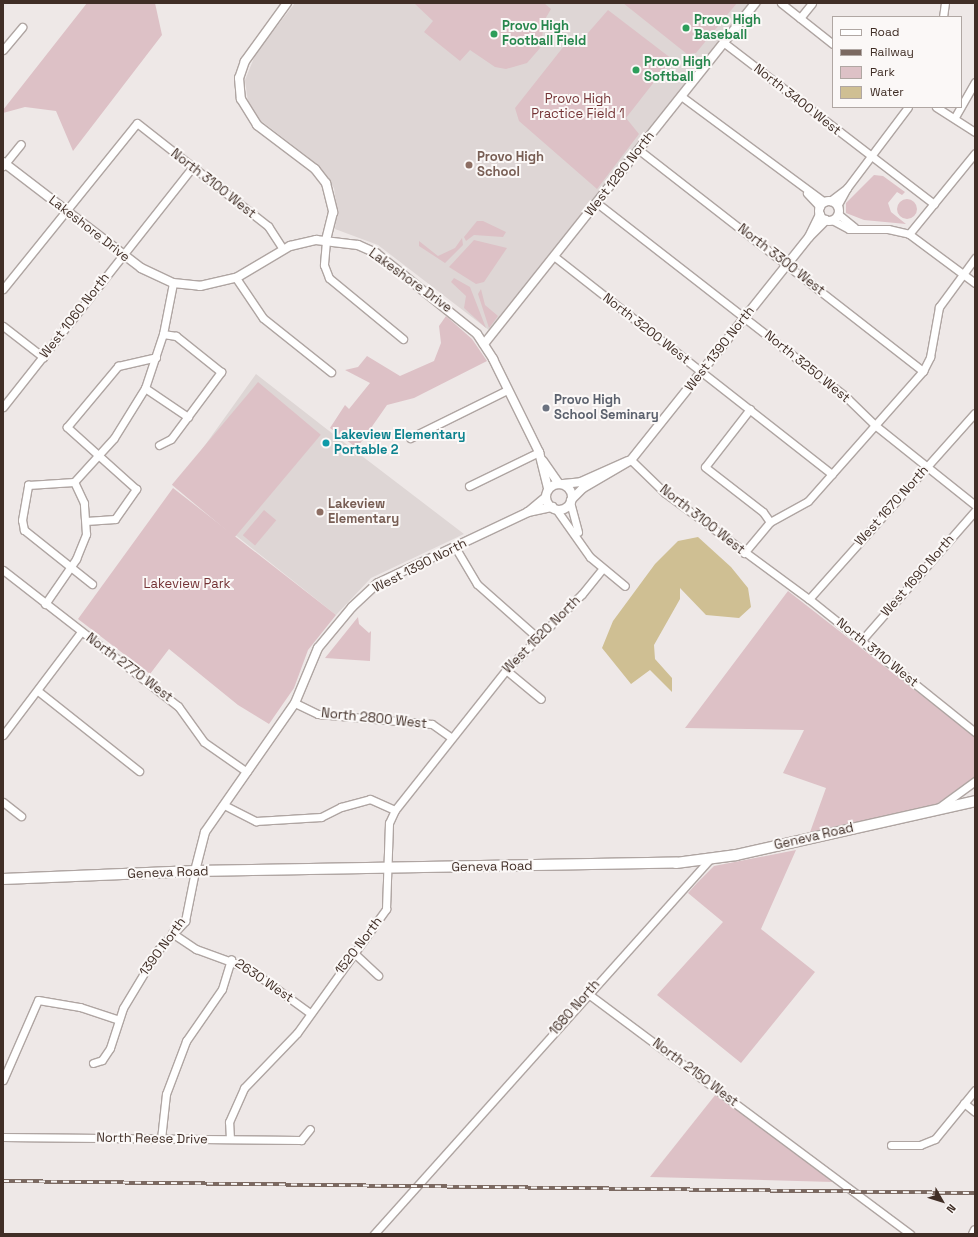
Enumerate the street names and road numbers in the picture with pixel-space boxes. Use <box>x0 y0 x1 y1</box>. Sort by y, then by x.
street label: North 3400 West <box>750 61 844 139</box>
street label: West 1280 North <box>582 128 658 220</box>
street label: North 3100 West <box>167 146 259 222</box>
street label: Lakeshore Drive <box>45 192 133 266</box>
street label: North 3300 West <box>734 221 828 299</box>
street label: Lakeshore Drive <box>366 246 454 316</box>
street label: West 1060 North <box>37 270 113 362</box>
street label: North 3200 West <box>599 290 693 368</box>
street label: West 1390 North <box>682 303 758 395</box>
street label: North 3250 West <box>761 328 853 406</box>
street label: West 1670 North <box>852 463 932 549</box>
street label: North 3100 West <box>656 482 748 558</box>
street label: West 1690 North <box>878 532 958 620</box>
street label: West 1390 North <box>370 536 470 596</box>
street label: West 1520 North <box>500 593 584 677</box>
street label: North 3110 West <box>833 615 921 691</box>
street label: North 2770 West <box>83 630 175 706</box>
street label: North 2800 West <box>320 706 428 732</box>
street label: Geneva Road <box>773 820 855 854</box>
street label: Geneva Road <box>451 858 533 876</box>
street label: Geneva Road <box>127 864 209 882</box>
street label: 1520 North <box>332 914 386 978</box>
street label: 1390 North <box>137 915 189 979</box>
street label: 2630 West <box>232 956 296 1006</box>
street label: 1680 North <box>547 977 603 1039</box>
street label: North 2150 West <box>649 1036 741 1110</box>
street label: North Reese Drive <box>96 1130 208 1148</box>

